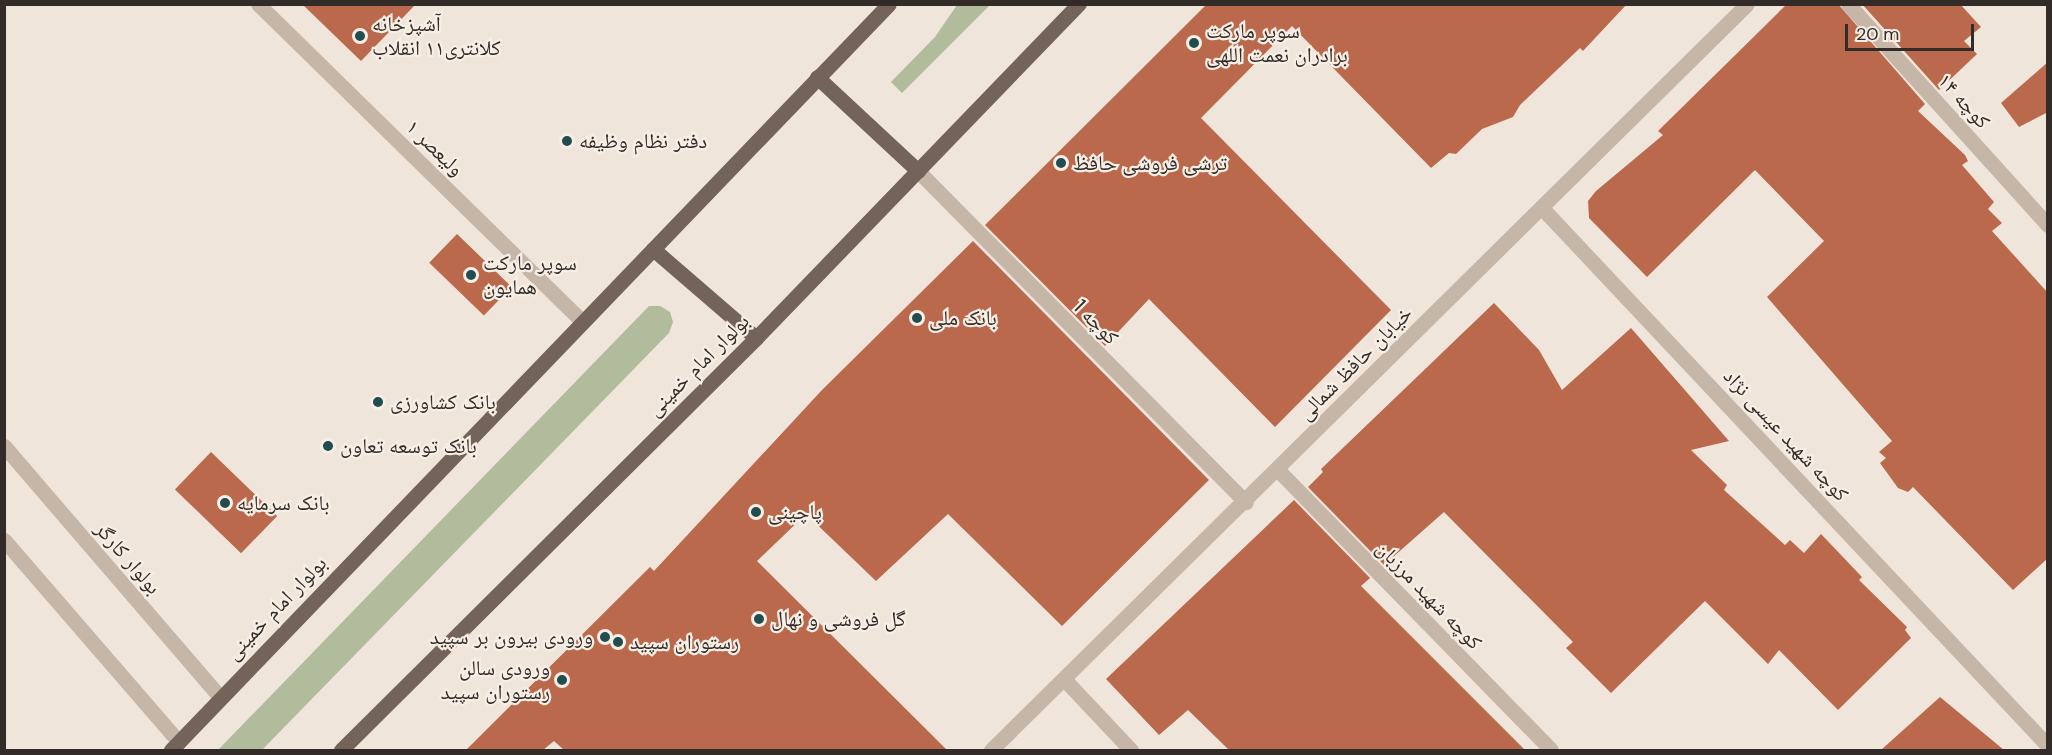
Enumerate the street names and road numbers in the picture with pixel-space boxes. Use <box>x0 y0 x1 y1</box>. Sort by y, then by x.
street label: کوچه ۱۴ <box>1933 68 1995 134</box>
street label: ولیعصر ۱ <box>401 114 469 182</box>
street label: کوچه 1 <box>1068 294 1124 350</box>
street label: خیابان حافظ شمالی <box>1293 301 1417 425</box>
street label: بولوار امام خمینی <box>642 309 754 421</box>
street label: کوچه شهید عیسی نژاد <box>1718 364 1854 506</box>
street label: بولوار کارگر <box>90 517 166 599</box>
street label: کوچه شهید مرزبان <box>1371 535 1487 655</box>
street label: بولوار امام خمینی <box>220 551 332 665</box>

